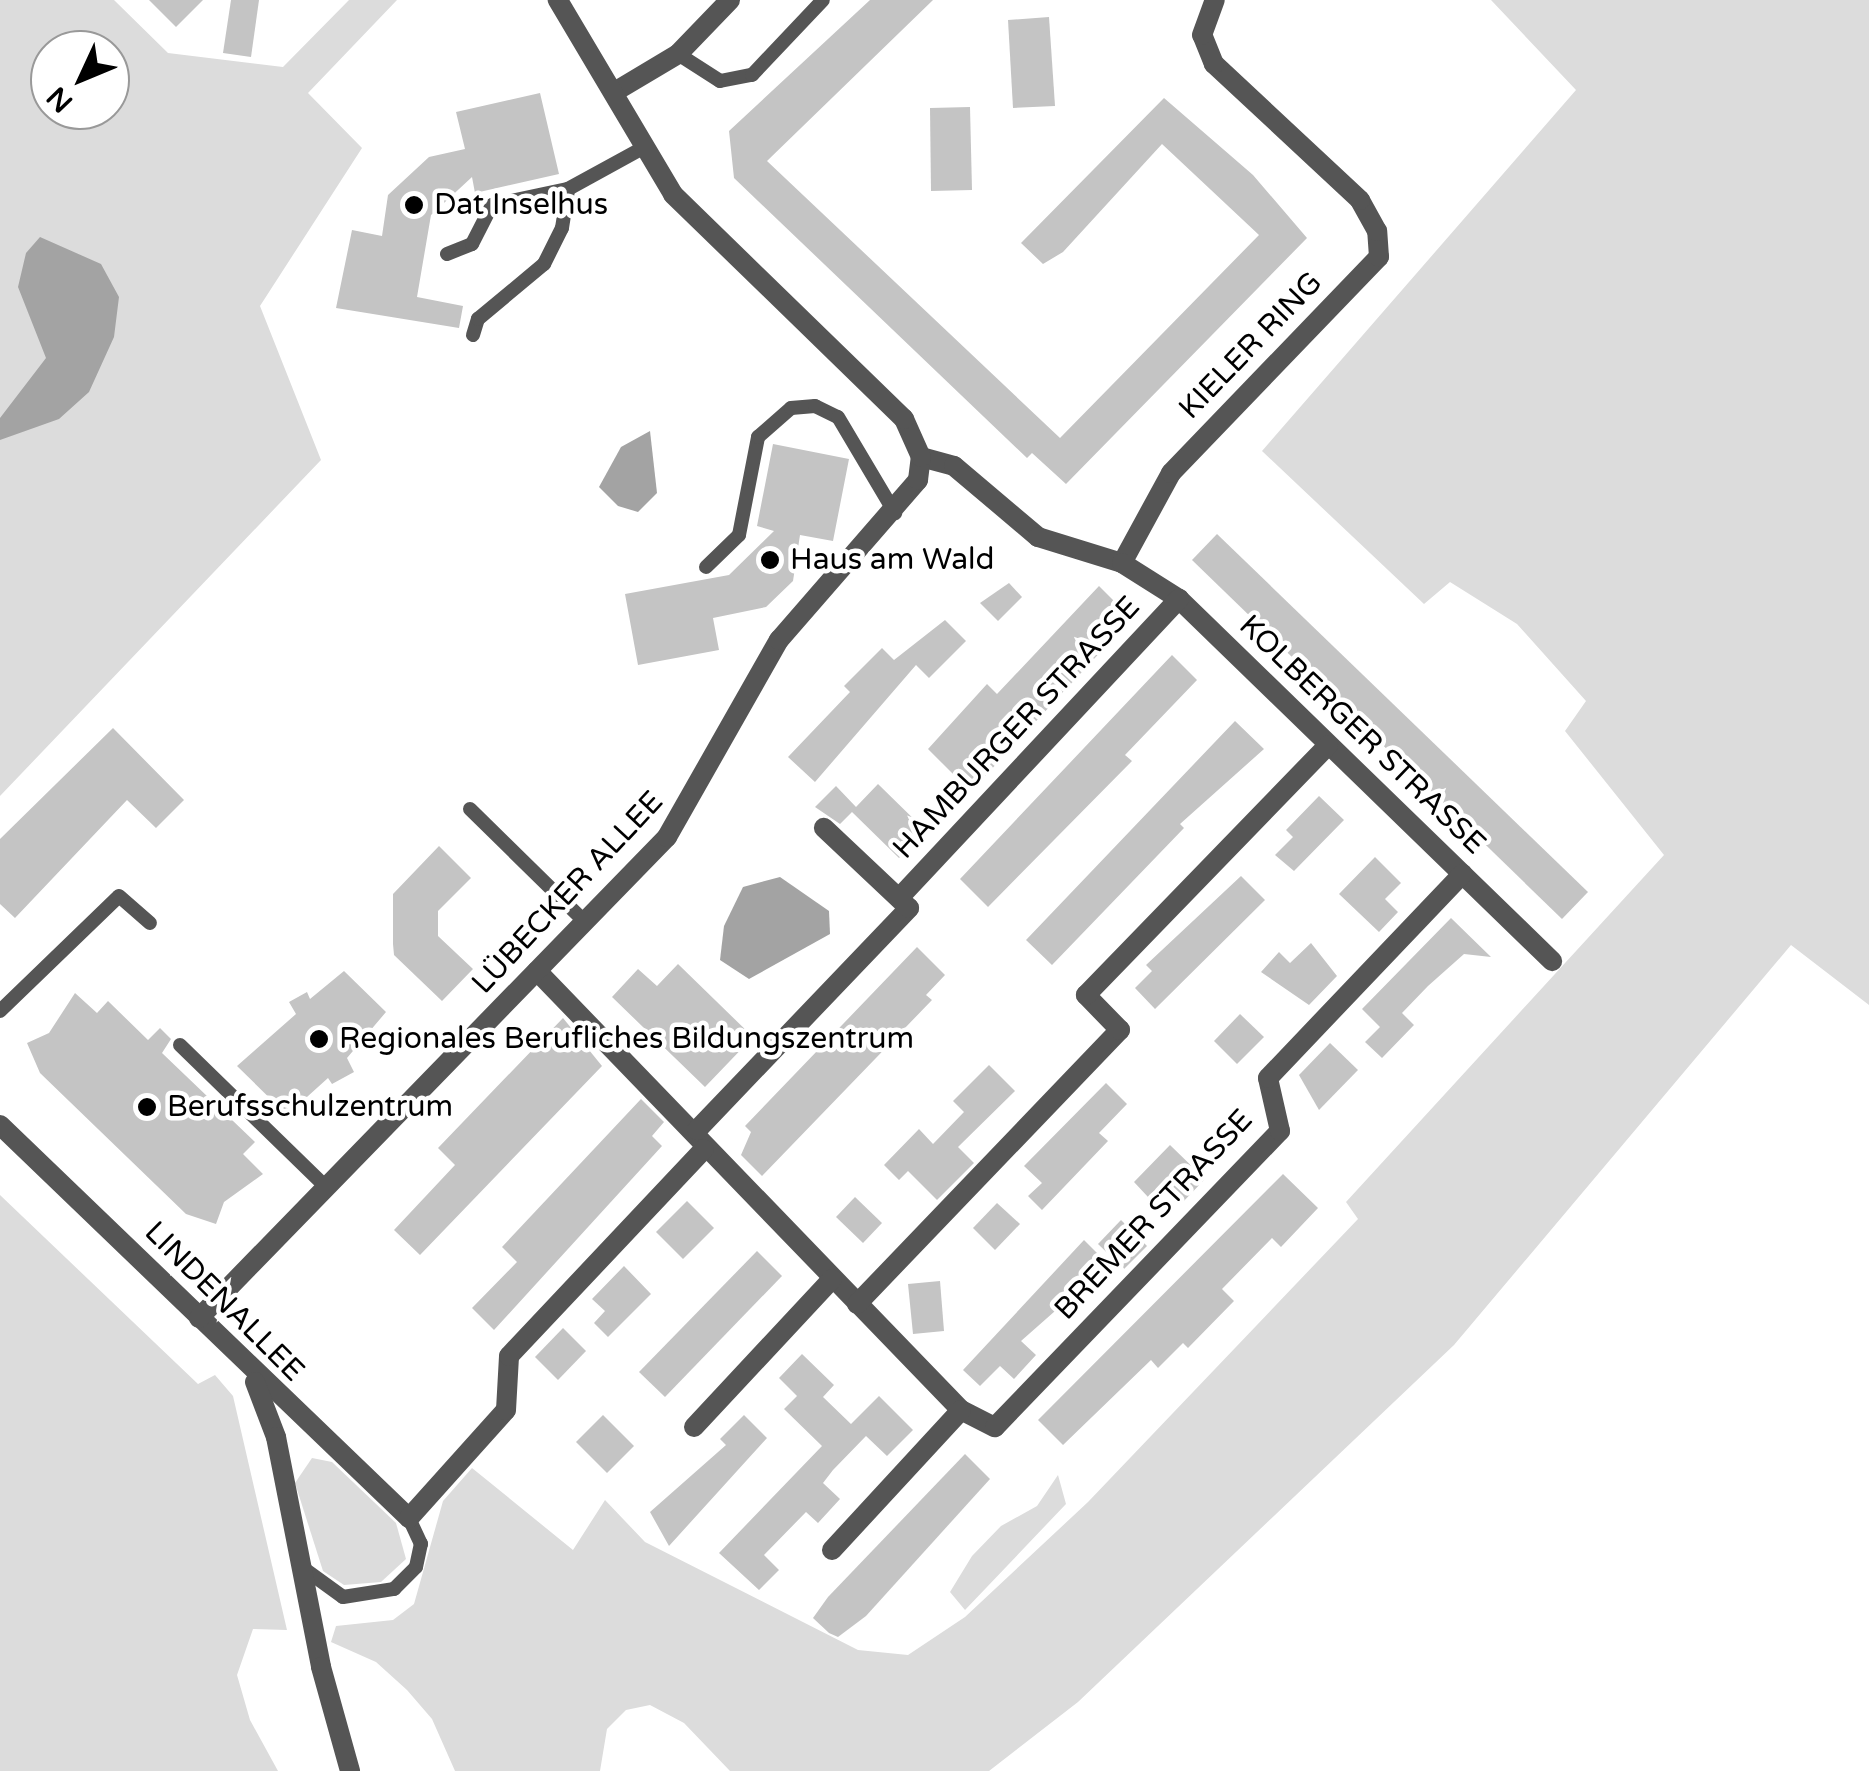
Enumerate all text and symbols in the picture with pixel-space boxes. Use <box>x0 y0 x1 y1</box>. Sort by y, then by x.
north arrow <box>30 30 130 130</box>
text: N <box>40 80 80 119</box>
place label: Dat Inselhus <box>434 187 608 223</box>
marker: Dat Inselhus <box>403 194 425 216</box>
street label: KIELER RING <box>1172 265 1330 427</box>
place label: Haus am Wald <box>790 542 994 578</box>
marker: Haus am Wald <box>759 549 781 571</box>
street label: HAMBURGER STRASSE <box>886 589 1148 867</box>
street label: KOLBERGER STRASSE <box>1231 608 1493 862</box>
street label: LÜBECKER ALLEE <box>465 784 671 1002</box>
place label: Regionales Berufliches Bildungszentrum <box>339 1021 914 1057</box>
marker: Regionales Berufliches Bildungszentrum <box>308 1028 330 1050</box>
place label: Berufsschulzentrum <box>167 1089 453 1125</box>
marker: Berufsschulzentrum <box>136 1096 158 1118</box>
street label: BREMER STRASSE <box>1047 1103 1261 1327</box>
street label: LINDENALLEE <box>137 1215 311 1389</box>

